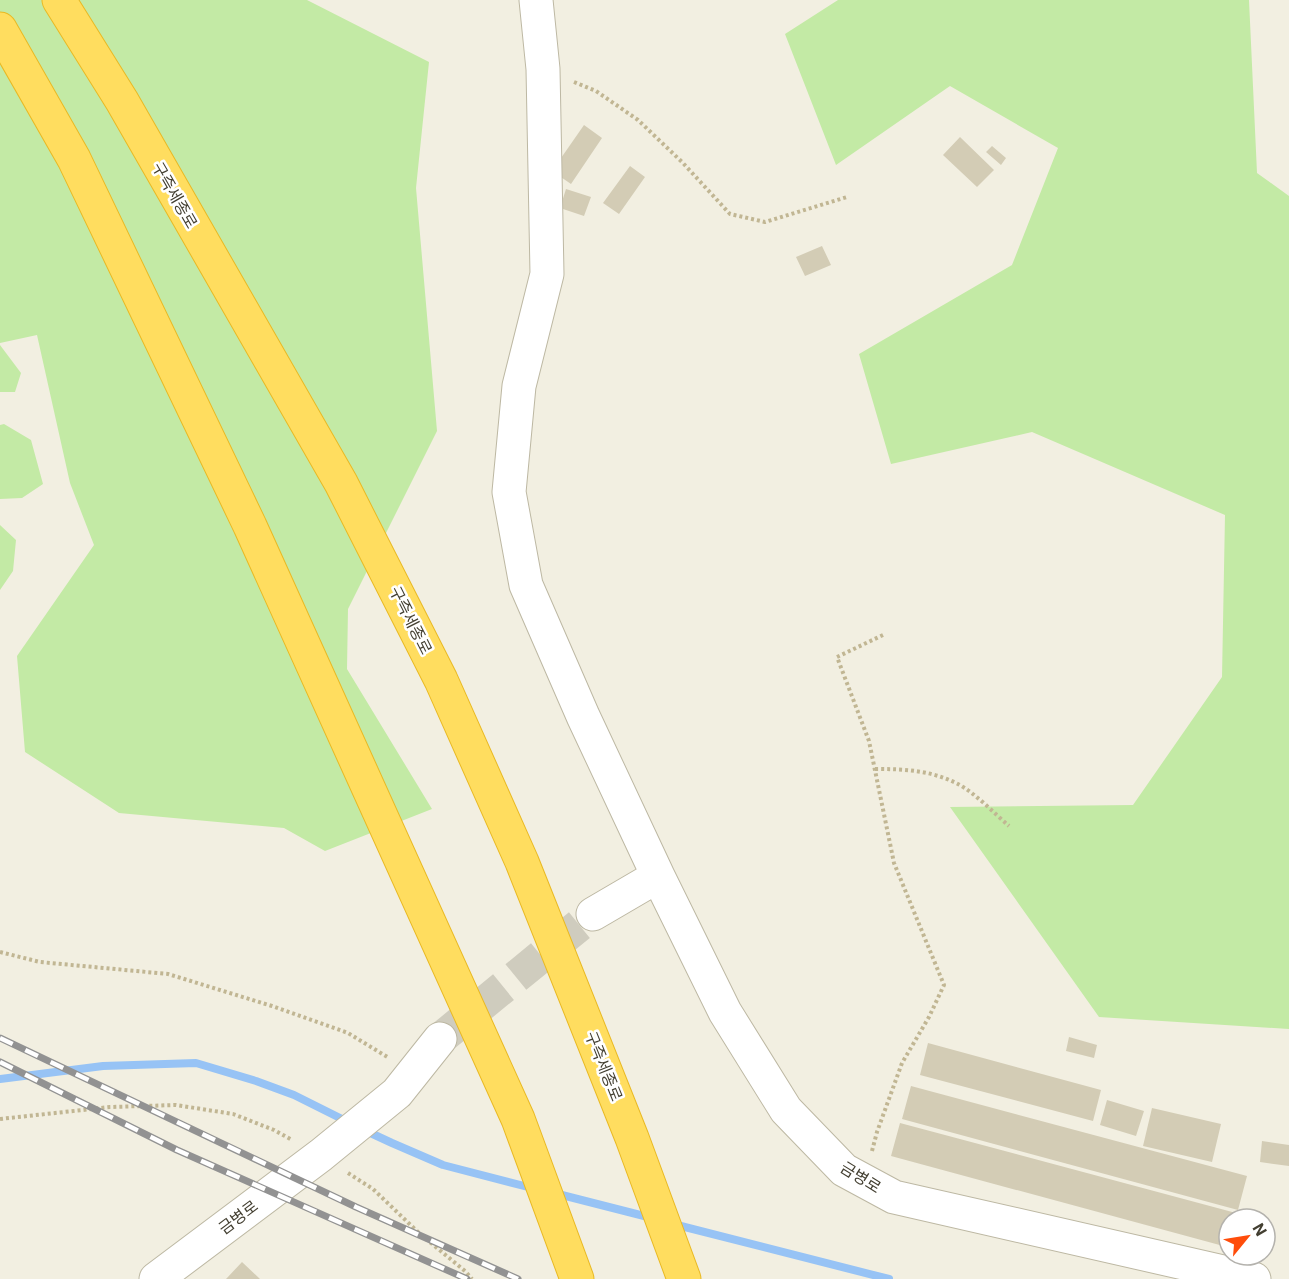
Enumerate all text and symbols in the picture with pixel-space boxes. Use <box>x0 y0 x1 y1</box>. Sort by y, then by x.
street label: 구즉세종로 <box>148 159 201 232</box>
street label: 구즉세종로 <box>385 583 436 658</box>
street label: 구즉세종로 <box>581 1029 626 1104</box>
street label: 금병로 <box>837 1158 885 1197</box>
street label: 금병로 <box>215 1196 262 1238</box>
north arrow <box>1217 1207 1277 1267</box>
text: N <box>1249 1220 1271 1239</box>

